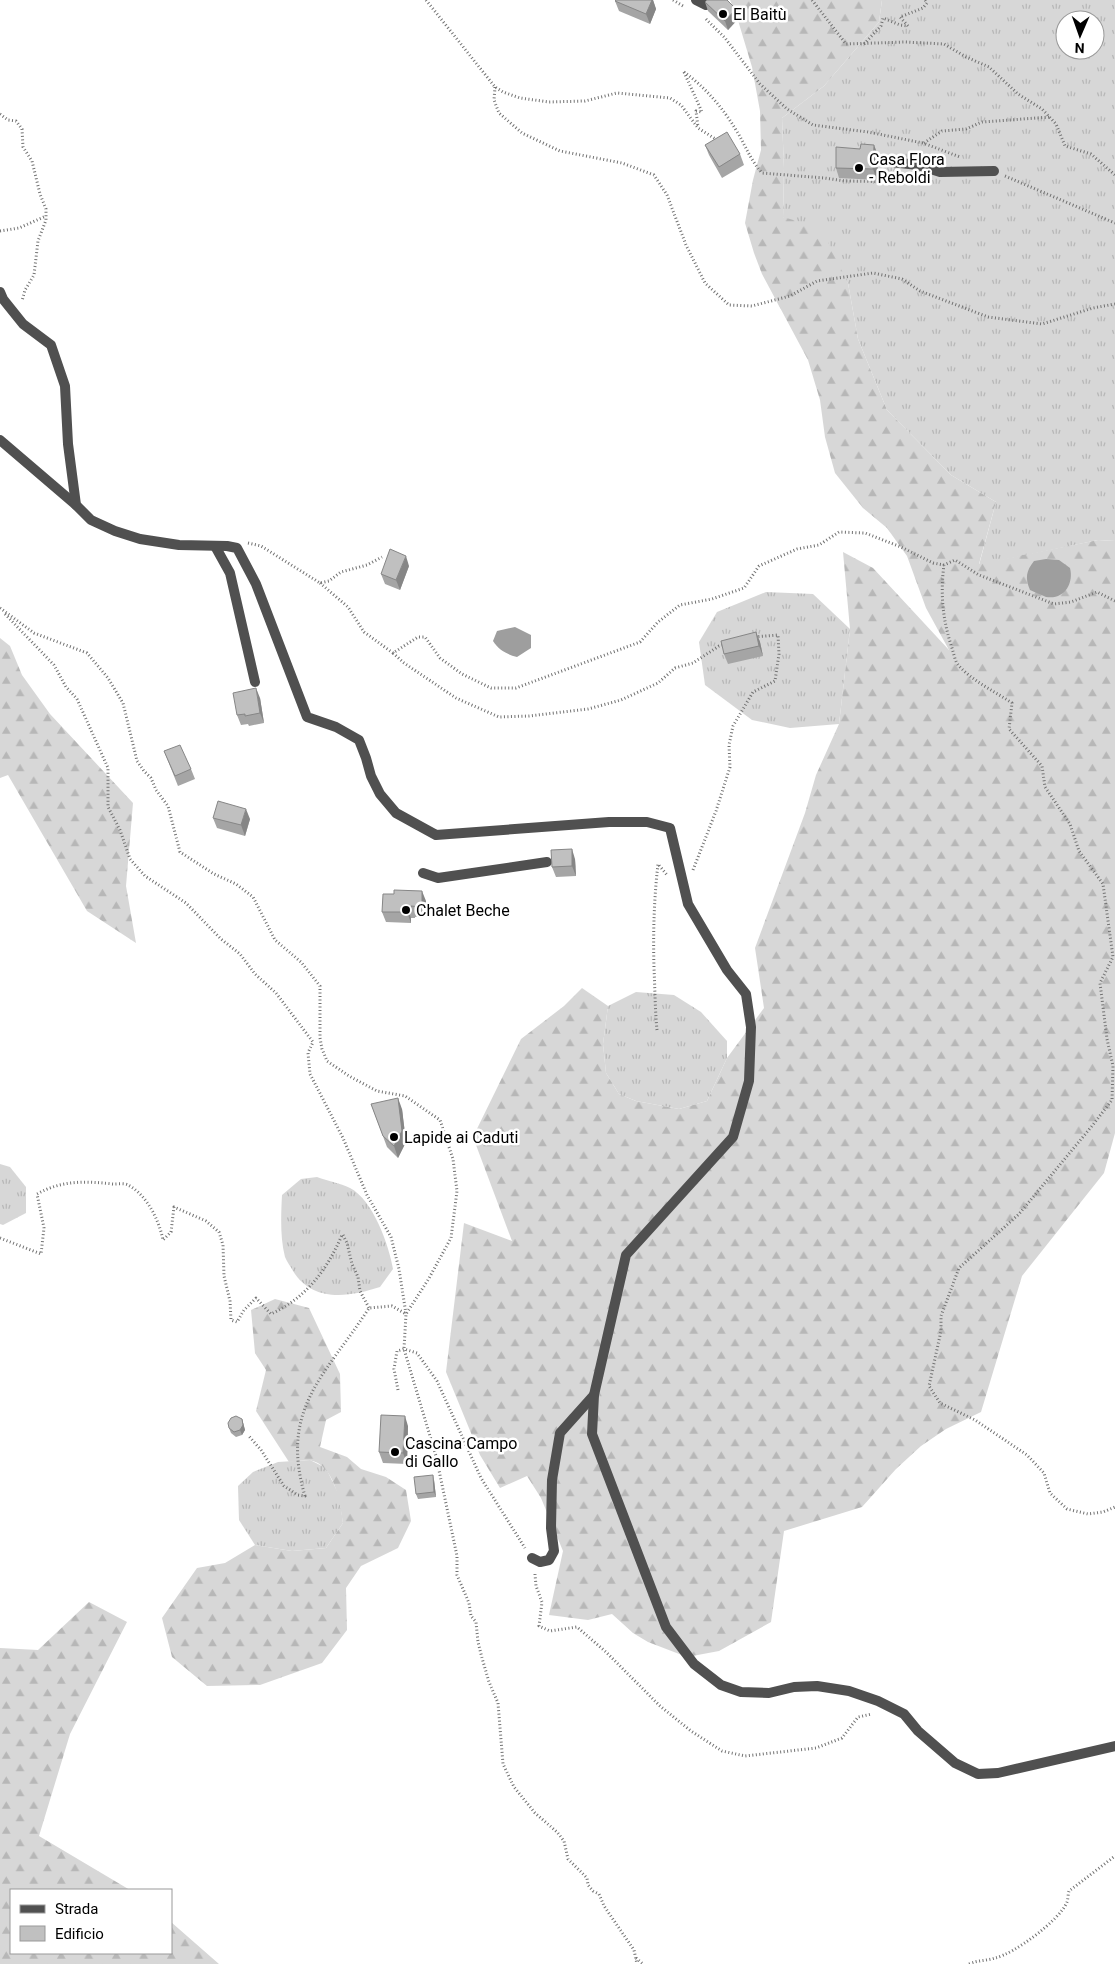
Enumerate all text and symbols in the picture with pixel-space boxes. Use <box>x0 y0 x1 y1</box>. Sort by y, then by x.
place label: El Baitù <box>733 5 787 24</box>
marker: El Baitù <box>717 8 729 20</box>
north arrow <box>1055 10 1105 60</box>
text: N <box>1074 40 1085 56</box>
place label: Casa Flora - Reboldi <box>869 150 945 187</box>
marker: Casa Flora - Reboldi <box>853 162 865 174</box>
place label: Chalet Beche <box>416 901 510 920</box>
marker: Chalet Beche <box>400 904 412 916</box>
place label: Lapide ai Caduti <box>404 1128 518 1147</box>
marker: Lapide ai Caduti <box>388 1131 400 1143</box>
place label: Cascina Campo di Gallo <box>405 1434 517 1471</box>
marker: Cascina Campo di Gallo <box>389 1446 401 1458</box>
legend <box>10 1889 172 1954</box>
text: Strada <box>55 1900 98 1918</box>
text: Edificio <box>55 1925 104 1943</box>

